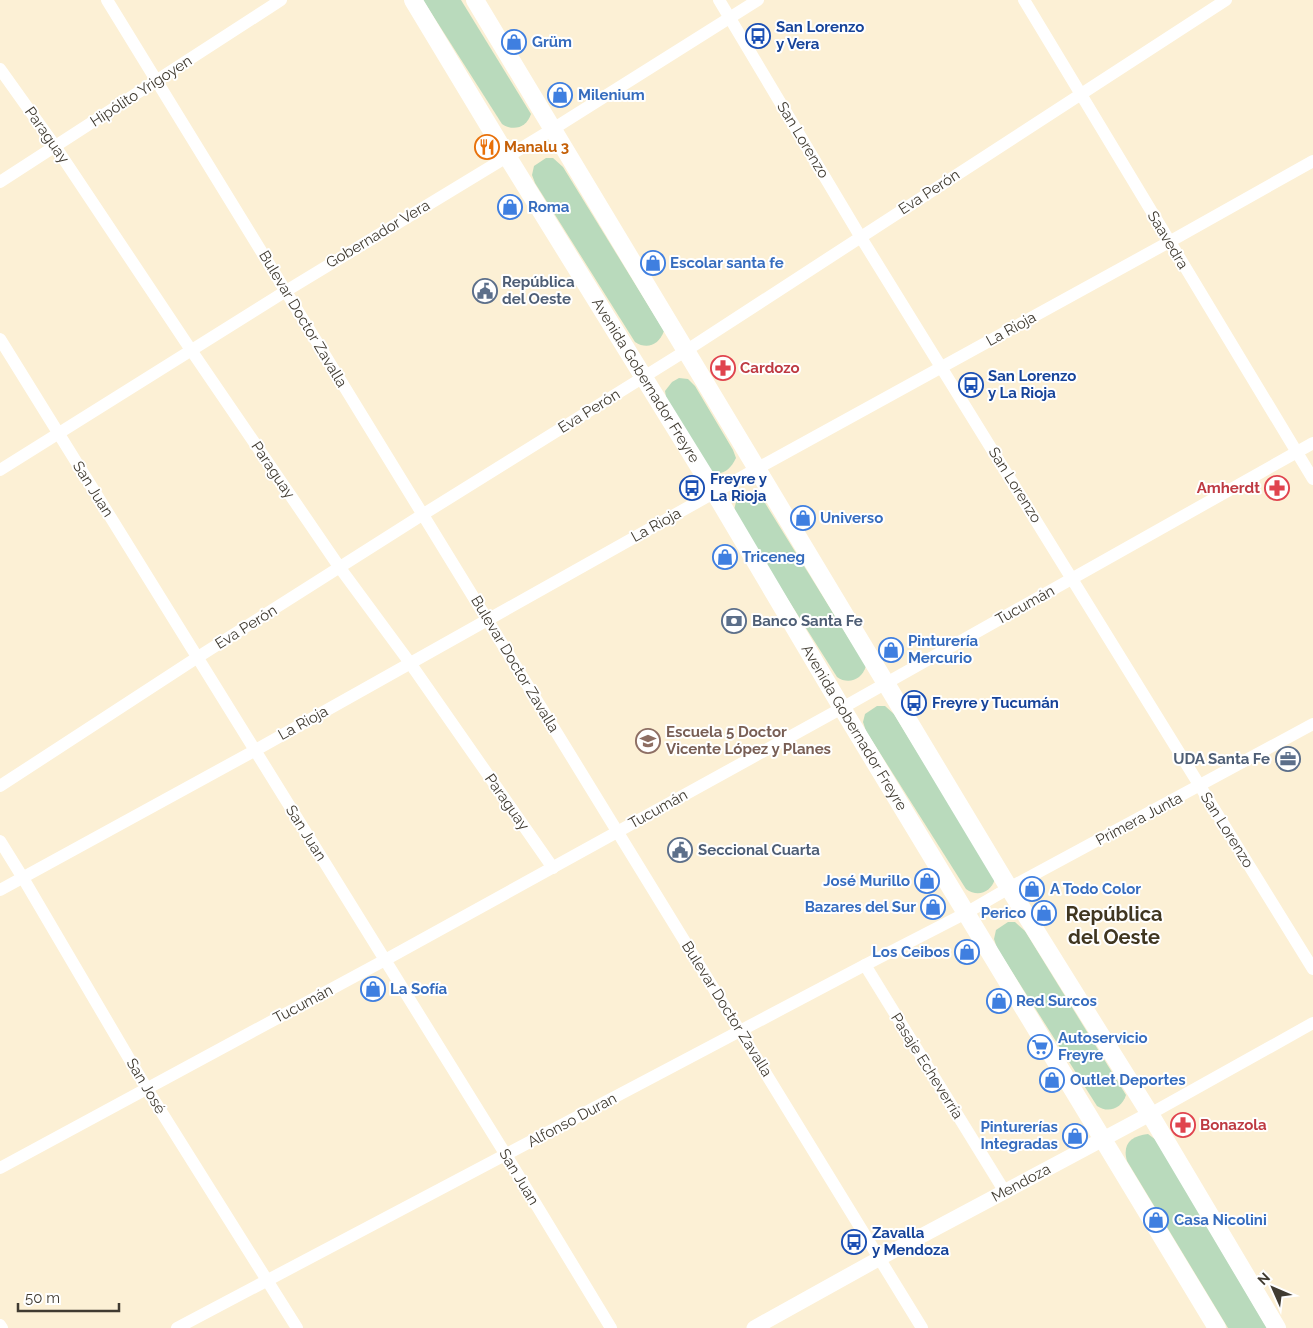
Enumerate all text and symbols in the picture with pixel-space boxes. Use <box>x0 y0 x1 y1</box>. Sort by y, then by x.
place label: San Lorenzo y Vera <box>776 18 864 53</box>
bus stop icon: San Lorenzo y Vera <box>745 23 771 49</box>
shop icon: Grüm <box>501 29 527 55</box>
place label: Grüm <box>532 33 572 51</box>
street label: Hipólito Yrigoyen <box>87 51 195 131</box>
shop icon: Milenium <box>547 82 573 108</box>
place label: Milenium <box>578 86 645 104</box>
street label: San Lorenzo <box>773 98 833 182</box>
street label: Paraguay <box>21 103 73 167</box>
restaurant icon: Manalu 3 <box>474 134 500 160</box>
place label: Manalu 3 <box>504 138 569 156</box>
street label: Eva Perón <box>895 166 963 218</box>
shop icon: Roma <box>497 194 523 220</box>
street label: Gobernador Vera <box>323 196 433 272</box>
place label: Roma <box>528 198 570 216</box>
street label: Saavedra <box>1144 208 1192 272</box>
street label: Bulevar Doctor Zavalla <box>255 247 351 391</box>
shop icon: Escolar santa fe <box>640 250 666 276</box>
place label: Escolar santa fe <box>670 254 784 272</box>
place label: República del Oeste <box>502 273 575 308</box>
public building icon: República del Oeste <box>472 278 498 304</box>
street label: Avenida Gobernador Freyre <box>588 295 704 466</box>
street label: La Rioja <box>983 308 1039 350</box>
pharmacy icon: Cardozo <box>710 355 736 381</box>
place label: Cardozo <box>740 359 800 377</box>
place label: San Lorenzo y La Rioja <box>988 367 1076 402</box>
bus stop icon: San Lorenzo y La Rioja <box>958 372 984 398</box>
street label: Eva Perón <box>555 385 623 437</box>
street label: Paraguay <box>247 438 299 502</box>
street label: San Lorenzo <box>985 444 1045 526</box>
street label: San Juan <box>69 458 117 520</box>
place label: Freyre y La Rioja <box>710 470 768 505</box>
bus stop icon: Freyre y La Rioja <box>679 475 705 501</box>
pharmacy icon: Amherdt <box>1264 475 1290 501</box>
place label: Amherdt <box>1197 479 1260 497</box>
street label: La Rioja <box>628 504 684 546</box>
shop icon: Universo <box>790 505 816 531</box>
place label: Universo <box>820 509 883 527</box>
shop icon: Triceneg <box>712 544 738 570</box>
place label: Triceneg <box>742 548 805 566</box>
street label: Tucumán <box>992 581 1058 629</box>
street label: Bulevar Doctor Zavalla <box>467 592 563 736</box>
street label: Eva Perón <box>212 601 280 653</box>
bank icon: Banco Santa Fe <box>721 608 747 634</box>
place label: Banco Santa Fe <box>752 612 863 630</box>
place label: Pinturería Mercurio <box>908 632 979 667</box>
shop icon: Pinturería Mercurio <box>878 637 904 663</box>
street label: Avenida Gobernador Freyre <box>798 641 911 814</box>
bus stop icon: Freyre y Tucumán <box>901 690 927 716</box>
place label: Freyre y Tucumán <box>932 694 1059 712</box>
street label: La Rioja <box>275 702 331 744</box>
place label: Escuela 5 Doctor Vicente López y Planes <box>666 723 831 758</box>
school or university icon: Escuela 5 Doctor Vicente López y Planes <box>635 728 661 754</box>
office icon: UDA Santa Fe <box>1275 746 1301 772</box>
place label: UDA Santa Fe <box>1173 750 1270 768</box>
street label: Paraguay <box>481 770 533 834</box>
street label: Tucumán <box>625 785 691 833</box>
street label: Primera Junta <box>1093 789 1185 849</box>
street label: San Lorenzo <box>1197 789 1257 871</box>
street label: San Juan <box>282 802 330 864</box>
public building icon: Seccional Cuarta <box>667 837 693 863</box>
place label: Seccional Cuarta <box>698 841 820 859</box>
shop icon: José Murillo <box>914 868 940 894</box>
place label: José Murillo <box>823 872 910 890</box>
shop icon: A Todo Color <box>1019 876 1045 902</box>
place label: A Todo Color <box>1050 880 1141 898</box>
shop icon: Bazares del Sur <box>920 894 946 920</box>
place label: Bazares del Sur <box>805 898 916 916</box>
shop icon: Perico <box>1031 900 1057 926</box>
district label: República del Oeste <box>1066 902 1162 949</box>
place label: Perico <box>981 904 1026 922</box>
street label: Bulevar Doctor Zavalla <box>678 938 776 1080</box>
shop icon: Los Ceibos <box>954 939 980 965</box>
place label: Los Ceibos <box>872 943 950 961</box>
shop icon: La Sofía <box>360 976 386 1002</box>
place label: La Sofía <box>390 980 448 998</box>
street label: Tucumán <box>270 981 336 1027</box>
shop icon: Red Surcos <box>986 988 1012 1014</box>
place label: Red Surcos <box>1016 992 1097 1010</box>
street label: Pasaje Echeverría <box>887 1010 967 1122</box>
place label: Autoservicio Freyre <box>1058 1029 1148 1064</box>
supermarket icon: Autoservicio Freyre <box>1027 1034 1053 1060</box>
street label: San José <box>122 1055 170 1117</box>
shop icon: Outlet Deportes <box>1039 1067 1065 1093</box>
place label: Outlet Deportes <box>1070 1071 1186 1089</box>
street label: Alfonso Duran <box>524 1089 620 1151</box>
pharmacy icon: Bonazola <box>1170 1112 1196 1138</box>
place label: Bonazola <box>1200 1116 1267 1134</box>
place label: Pinturerías Integradas <box>980 1118 1058 1153</box>
shop icon: Pinturerías Integradas <box>1062 1123 1088 1149</box>
street label: San Juan <box>495 1146 543 1208</box>
street label: Mendoza <box>988 1160 1054 1206</box>
shop icon: Casa Nicolini <box>1143 1207 1169 1233</box>
place label: Casa Nicolini <box>1174 1211 1267 1229</box>
place label: Zavalla y Mendoza <box>872 1224 949 1259</box>
bus stop icon: Zavalla y Mendoza <box>841 1229 867 1255</box>
north arrow <box>1248 1263 1298 1313</box>
text: N <box>1254 1269 1273 1288</box>
scale bar <box>18 1280 119 1312</box>
text: 50 m <box>25 1289 60 1307</box>

